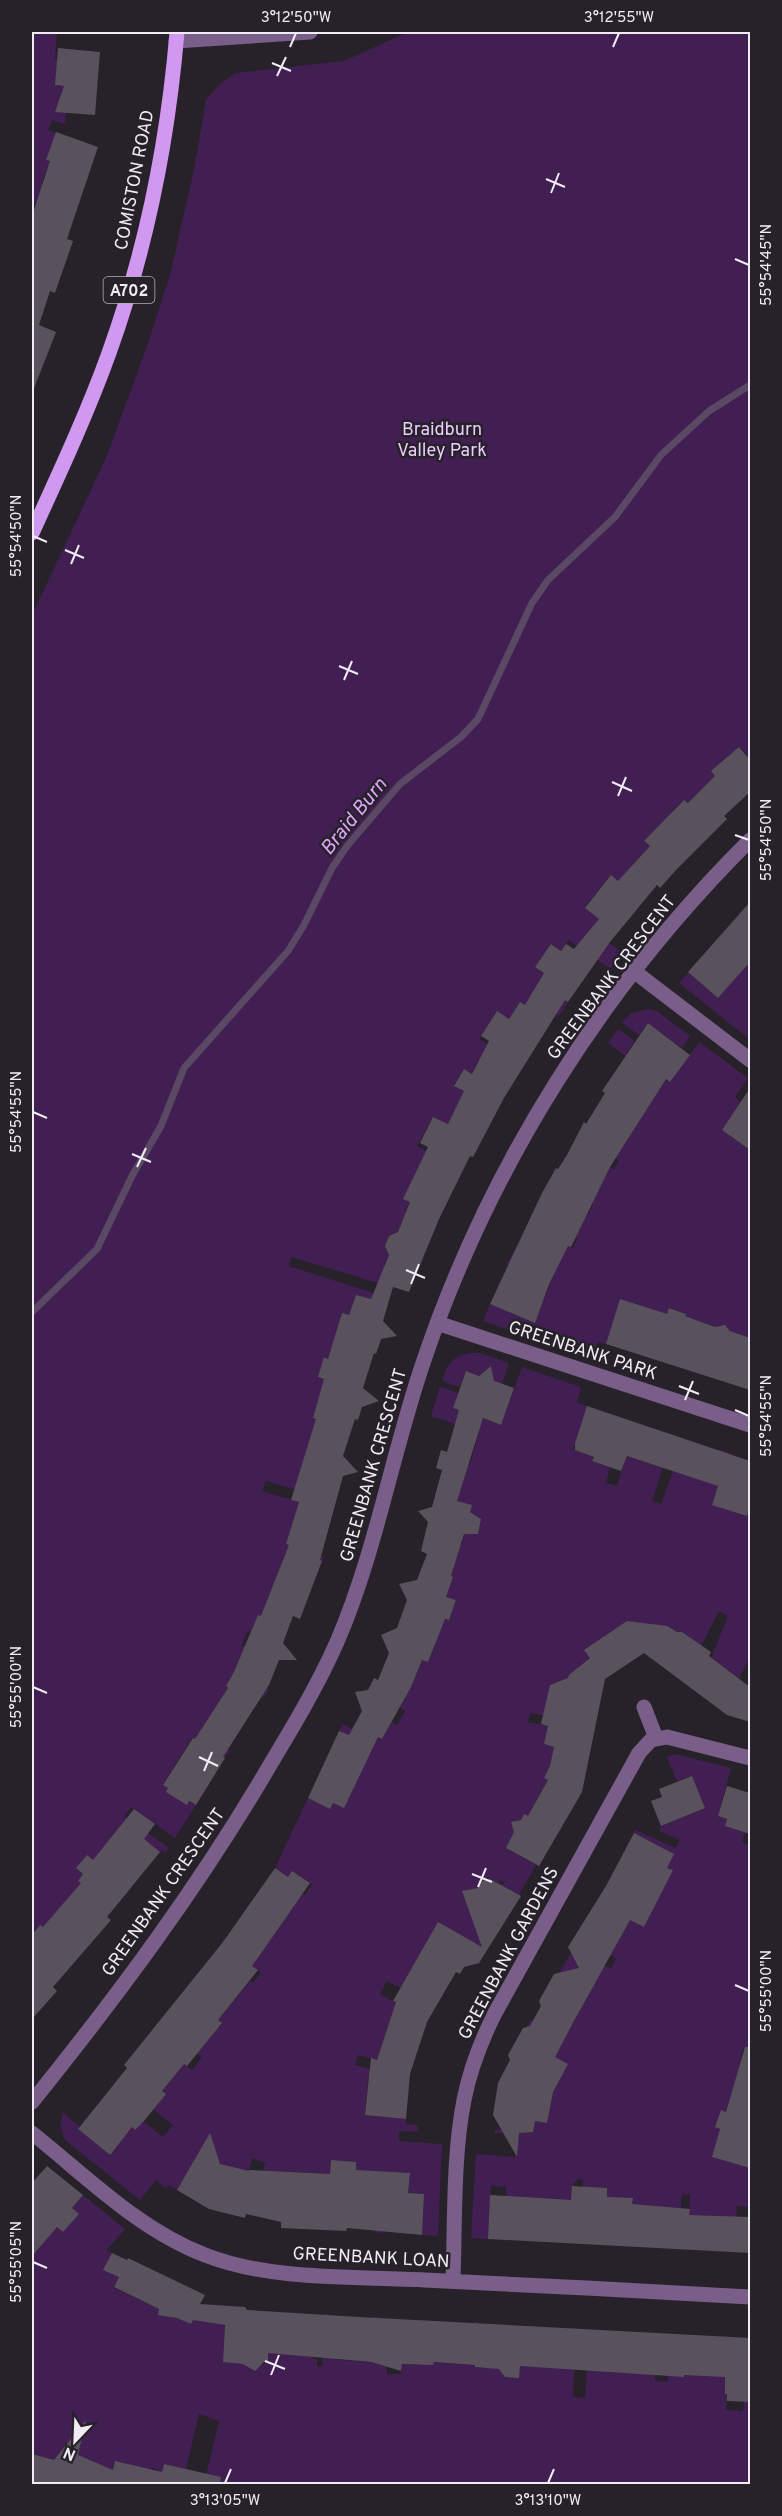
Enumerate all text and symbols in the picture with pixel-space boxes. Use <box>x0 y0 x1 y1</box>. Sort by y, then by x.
text: 3°12'50"W <box>261 9 331 28</box>
text: 3°12'55"W <box>584 9 654 28</box>
street label: COMISTON ROAD <box>111 108 160 252</box>
text: 55°54'45"N <box>758 224 777 306</box>
road number: A702 <box>104 277 154 303</box>
park label: Braidburn Valley Park <box>397 419 487 463</box>
text: 55°54'50"N <box>8 495 27 577</box>
water label: Braid Burn <box>315 773 394 861</box>
text: 55°54'50"N <box>758 799 777 881</box>
street label: GREENBANK CRESCENT <box>543 891 682 1065</box>
text: 55°54'55"N <box>8 1071 27 1153</box>
street label: GREENBANK PARK <box>505 1316 660 1386</box>
street label: GREENBANK CRESCENT <box>336 1366 413 1565</box>
text: 55°54'55"N <box>758 1375 777 1457</box>
text: 55°55'00"N <box>8 1646 27 1728</box>
street label: GREENBANK CRESCENT <box>97 1804 231 1982</box>
street label: GREENBANK GARDENS <box>454 1863 565 2044</box>
text: 55°55'00"N <box>758 1950 777 2032</box>
text: 55°55'05"N <box>8 2221 27 2303</box>
street label: GREENBANK LOAN <box>292 2243 450 2274</box>
north arrow <box>45 2411 105 2471</box>
text: N <box>61 2442 79 2464</box>
text: 3°13'05"W <box>190 2492 260 2511</box>
text: 3°13'10"W <box>515 2492 581 2511</box>

